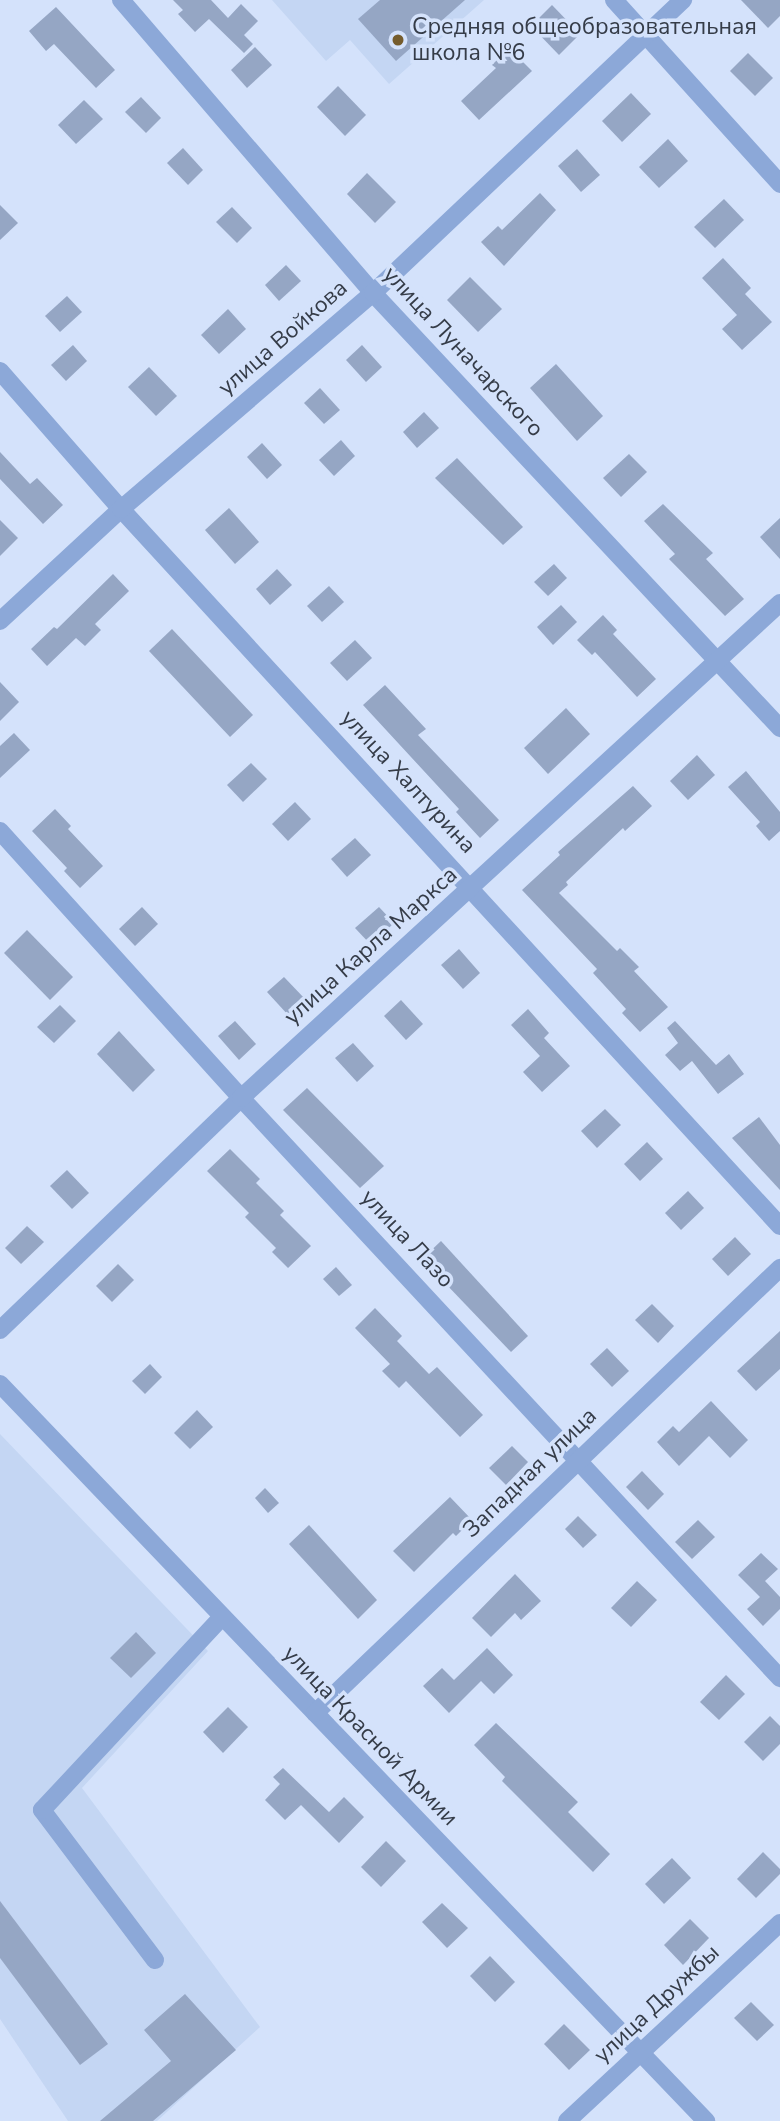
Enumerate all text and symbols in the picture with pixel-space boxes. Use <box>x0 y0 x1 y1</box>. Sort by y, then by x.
place label: Средняя общеобразовательная школа №6 <box>412 13 757 67</box>
marker: Средняя общеобразовательная школа №6 <box>390 32 406 48</box>
street label: улица Луначарского <box>377 261 549 443</box>
street label: улица Войкова <box>213 274 353 402</box>
street label: улица Халтурина <box>335 705 481 859</box>
street label: улица Карла Маркса <box>279 861 463 1031</box>
street label: улица Лазо <box>355 1184 459 1294</box>
street label: Западная улица <box>458 1402 602 1544</box>
street label: улица Красной Армии <box>277 1640 463 1832</box>
street label: улица Дружбы <box>589 1939 725 2069</box>

